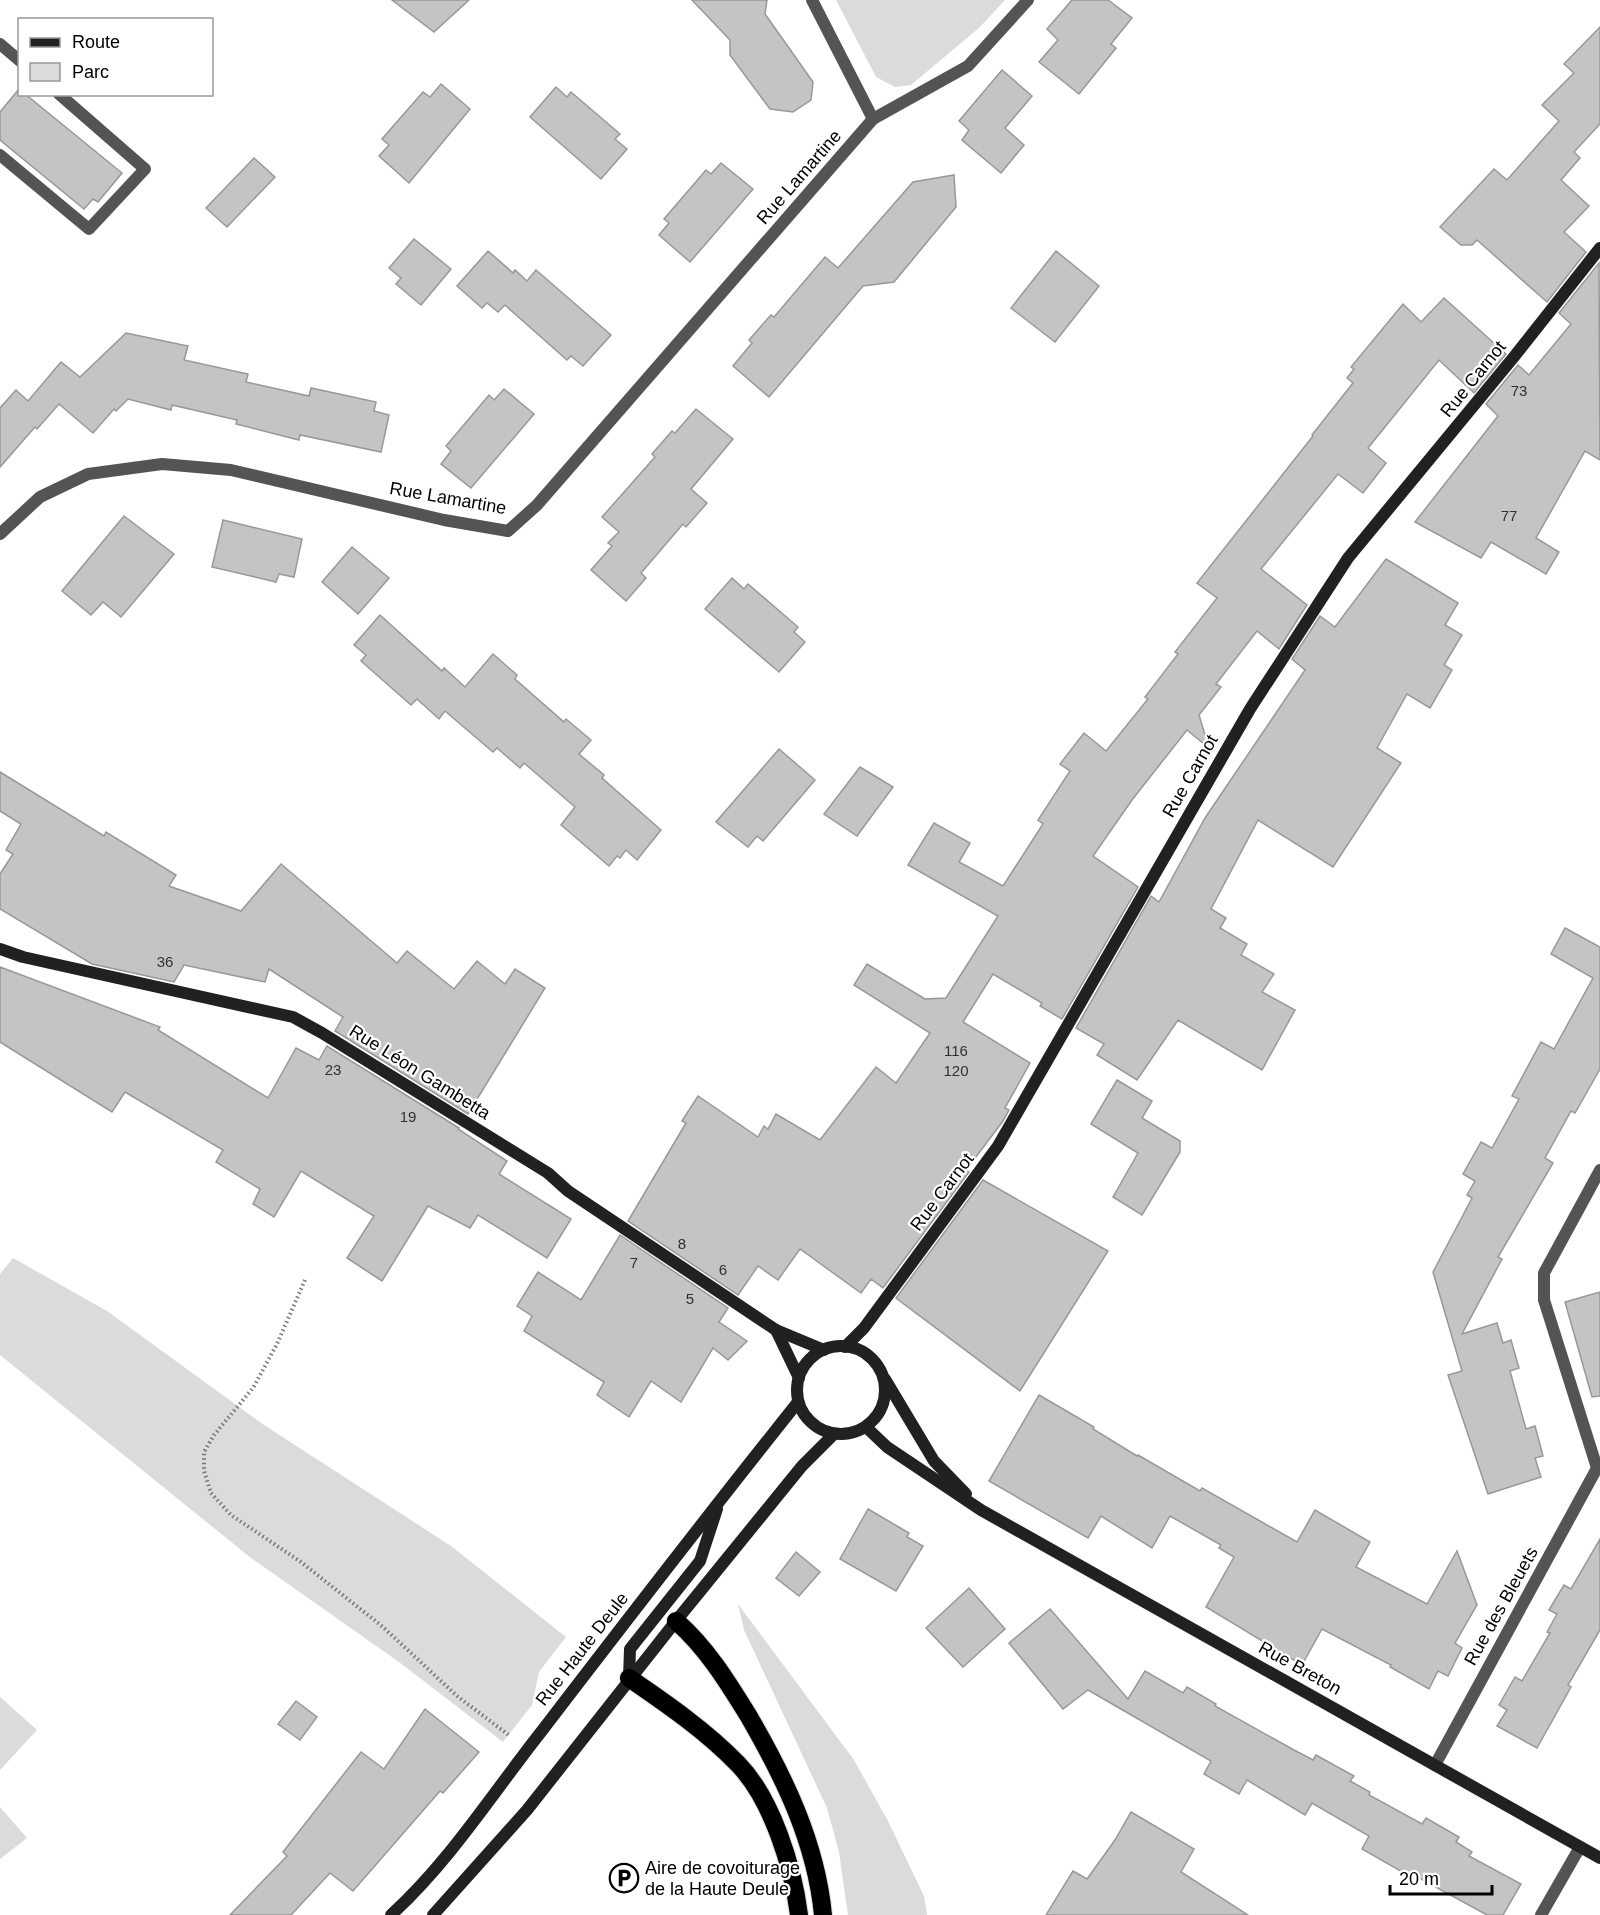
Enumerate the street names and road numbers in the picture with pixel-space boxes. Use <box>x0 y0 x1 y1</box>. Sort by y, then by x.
street label: Rue Lamartine <box>753 126 845 228</box>
street label: Rue Carnot <box>1436 337 1510 421</box>
street label: Rue Lamartine <box>388 478 508 518</box>
street label: Rue Carnot <box>1158 731 1222 821</box>
street label: Rue Léon Gambetta <box>346 1021 495 1124</box>
street label: Rue Carnot <box>906 1149 978 1235</box>
street label: Rue des Bleuets <box>1460 1543 1542 1669</box>
street label: Rue Haute Deule <box>532 1588 632 1710</box>
street label: Rue Breton <box>1255 1637 1345 1699</box>

